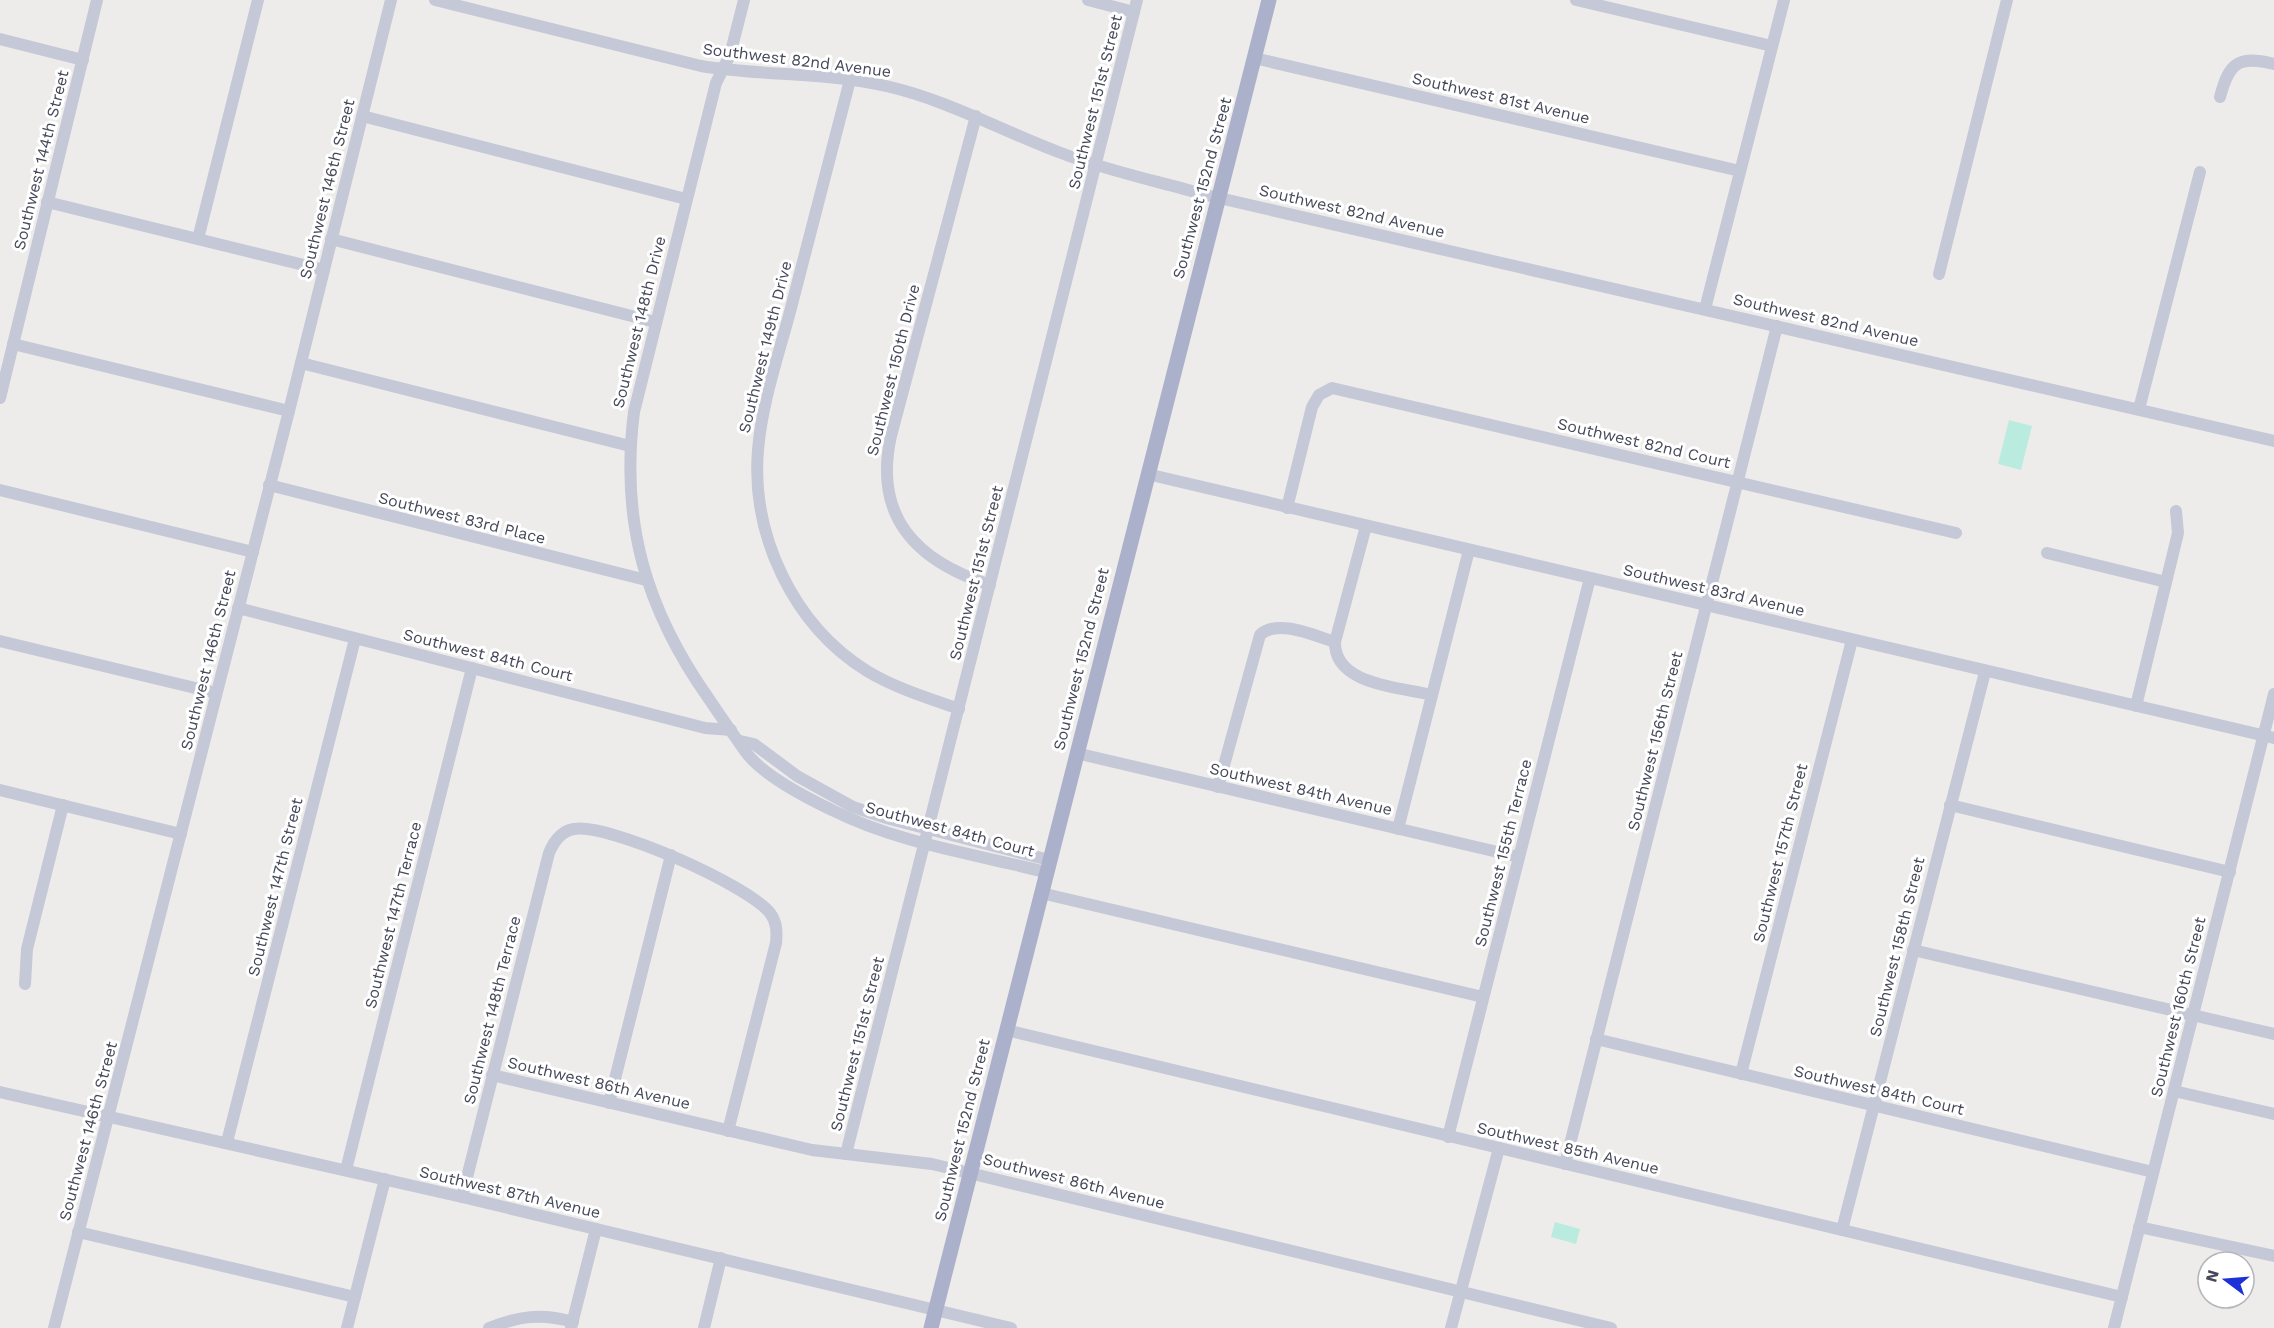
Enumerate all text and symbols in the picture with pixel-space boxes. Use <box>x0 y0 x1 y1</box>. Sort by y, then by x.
street label: Southwest 151st Street <box>1064 12 1126 191</box>
street label: Southwest 82nd Avenue <box>702 39 892 81</box>
street label: Southwest 144th Street <box>9 68 73 252</box>
street label: Southwest 81st Avenue <box>1410 68 1592 128</box>
street label: Southwest 152nd Street <box>1169 95 1235 281</box>
street label: Southwest 146th Street <box>295 97 359 281</box>
street label: Southwest 82nd Avenue <box>1257 180 1447 242</box>
street label: Southwest 148th Drive <box>608 234 670 410</box>
street label: Southwest 149th Drive <box>734 259 796 435</box>
street label: Southwest 150th Drive <box>862 282 924 458</box>
street label: Southwest 82nd Avenue <box>1731 289 1921 351</box>
street label: Southwest 82nd Court <box>1556 414 1733 472</box>
street label: Southwest 151st Street <box>945 483 1007 662</box>
street label: Southwest 83rd Place <box>376 488 548 548</box>
street label: Southwest 83rd Avenue <box>1621 560 1807 620</box>
street label: Southwest 152nd Street <box>1049 566 1113 752</box>
street label: Southwest 146th Street <box>176 568 240 752</box>
street label: Southwest 84th Court <box>401 625 575 685</box>
street label: Southwest 156th Street <box>1623 649 1687 833</box>
street label: Southwest 155th Terrace <box>1470 757 1536 949</box>
street label: Southwest 84th Avenue <box>1208 759 1394 819</box>
street label: Southwest 157th Street <box>1749 761 1811 944</box>
street label: Southwest 147th Street <box>244 796 306 978</box>
street label: Southwest 84th Court <box>863 797 1037 861</box>
street label: Southwest 147th Terrace <box>361 820 425 1010</box>
street label: Southwest 158th Street <box>1865 855 1929 1039</box>
street label: Southwest 148th Terrace <box>459 914 525 1106</box>
street label: Southwest 160th Street <box>2146 915 2210 1099</box>
street label: Southwest 151st Street <box>826 954 888 1133</box>
street label: Southwest 152nd Street <box>930 1037 994 1223</box>
street label: Southwest 146th Street <box>55 1039 121 1223</box>
street label: Southwest 86th Avenue <box>506 1053 692 1113</box>
street label: Southwest 84th Court <box>1792 1061 1966 1119</box>
street label: Southwest 85th Avenue <box>1475 1118 1661 1178</box>
street label: Southwest 86th Avenue <box>981 1149 1167 1213</box>
street label: Southwest 87th Avenue <box>418 1162 602 1222</box>
north arrow <box>2196 1250 2256 1310</box>
text: N <box>2201 1268 2223 1284</box>

